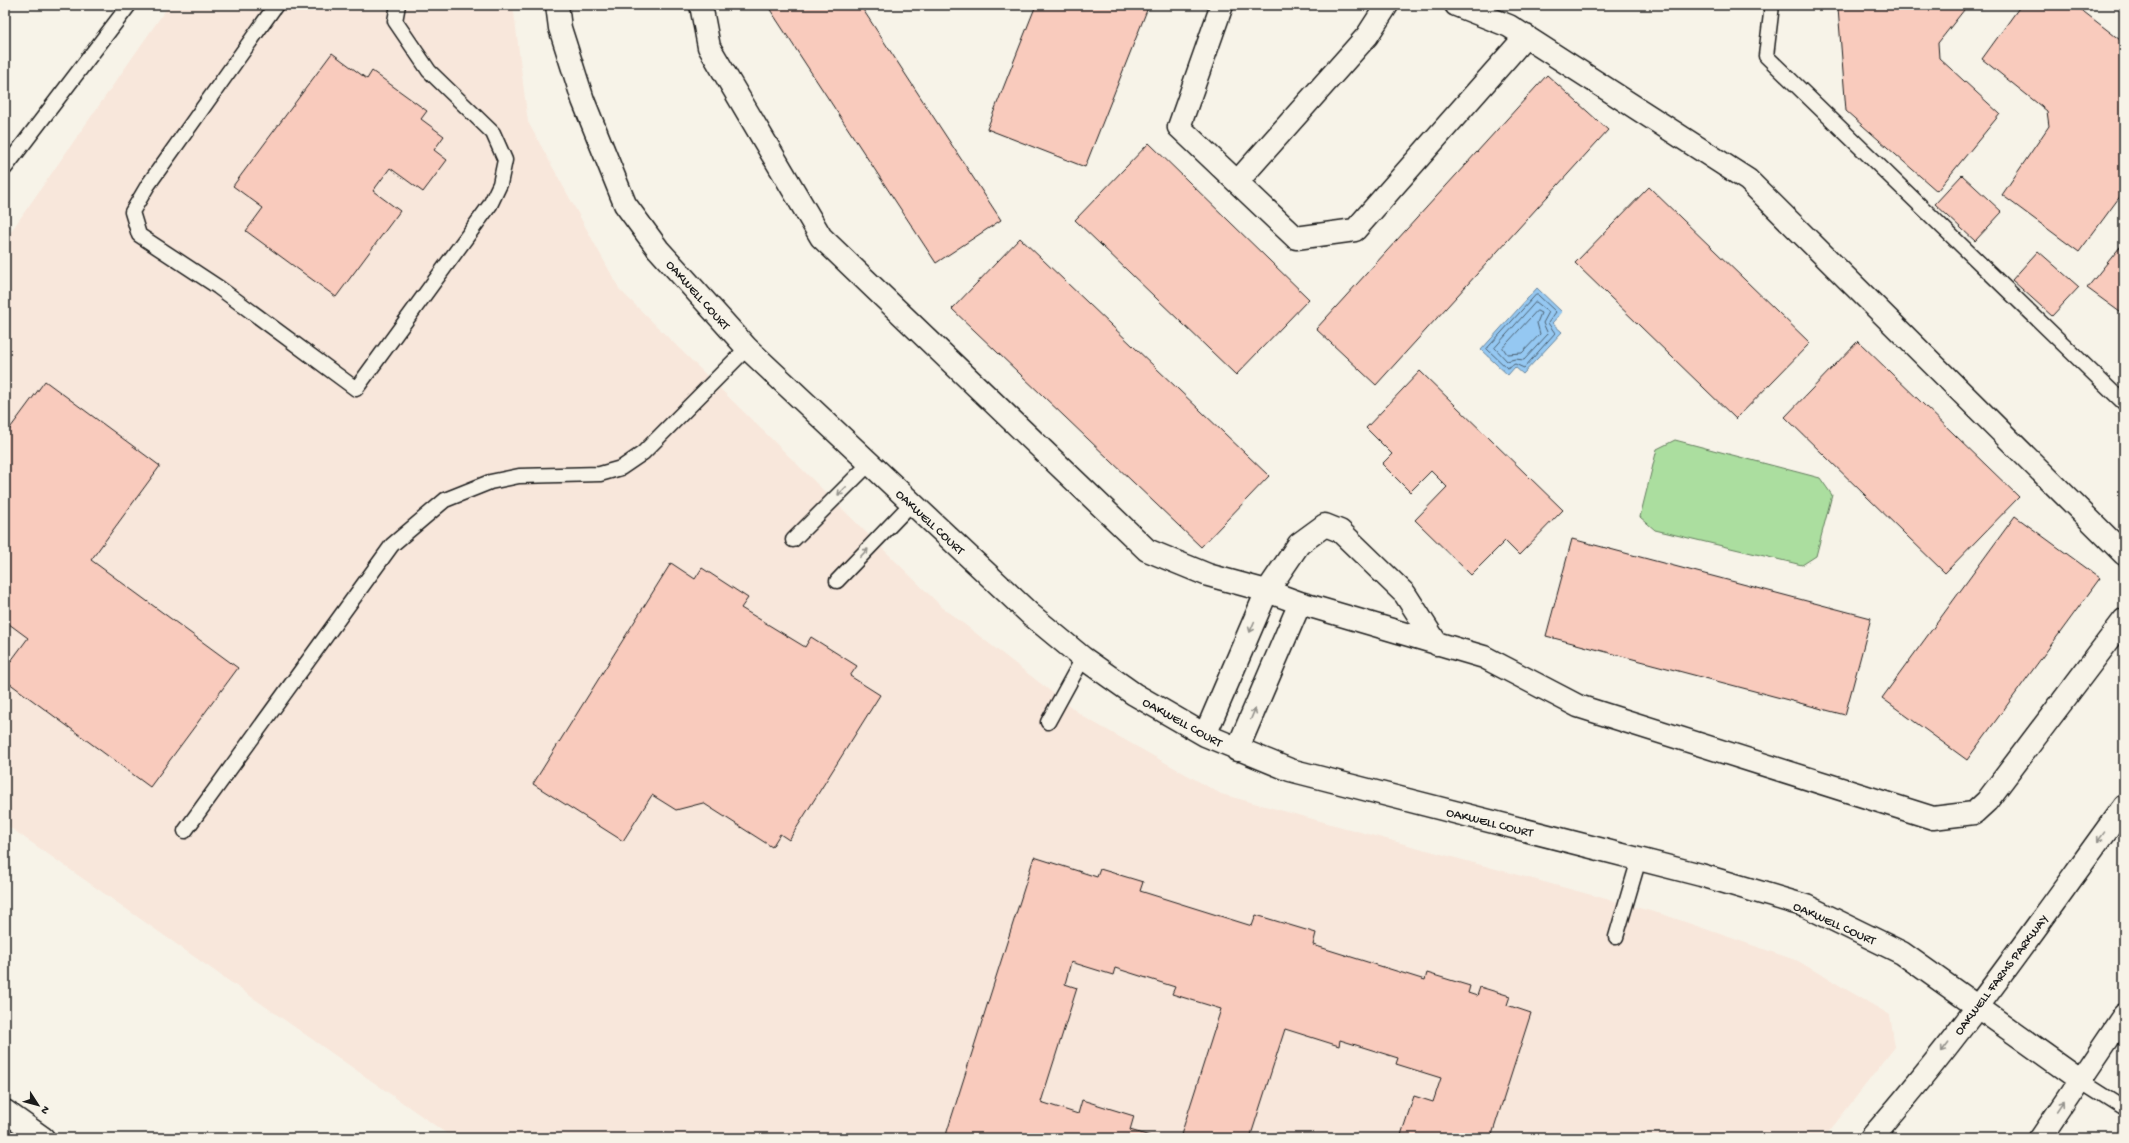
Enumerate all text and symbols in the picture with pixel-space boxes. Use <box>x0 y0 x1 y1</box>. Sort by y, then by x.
street label: OAKWELL COURT <box>662 258 733 334</box>
one-way arrow <box>837 486 847 496</box>
street label: OAKWELL COURT <box>892 487 968 559</box>
one-way arrow <box>859 548 869 558</box>
one-way arrow <box>1247 620 1255 632</box>
street label: OAKWELL COURT <box>1139 695 1225 752</box>
one-way arrow <box>1249 708 1257 720</box>
street label: OAKWELL COURT <box>1445 805 1535 842</box>
one-way arrow <box>2097 832 2105 843</box>
street label: OAKWELL COURT <box>1790 899 1878 950</box>
street label: OAKWELL FARMS PARKWAY <box>1952 912 2052 1039</box>
one-way arrow <box>1941 1042 1949 1053</box>
north arrow <box>18 1085 58 1125</box>
one-way arrow <box>2058 1100 2066 1111</box>
text: N <box>38 1103 51 1116</box>

